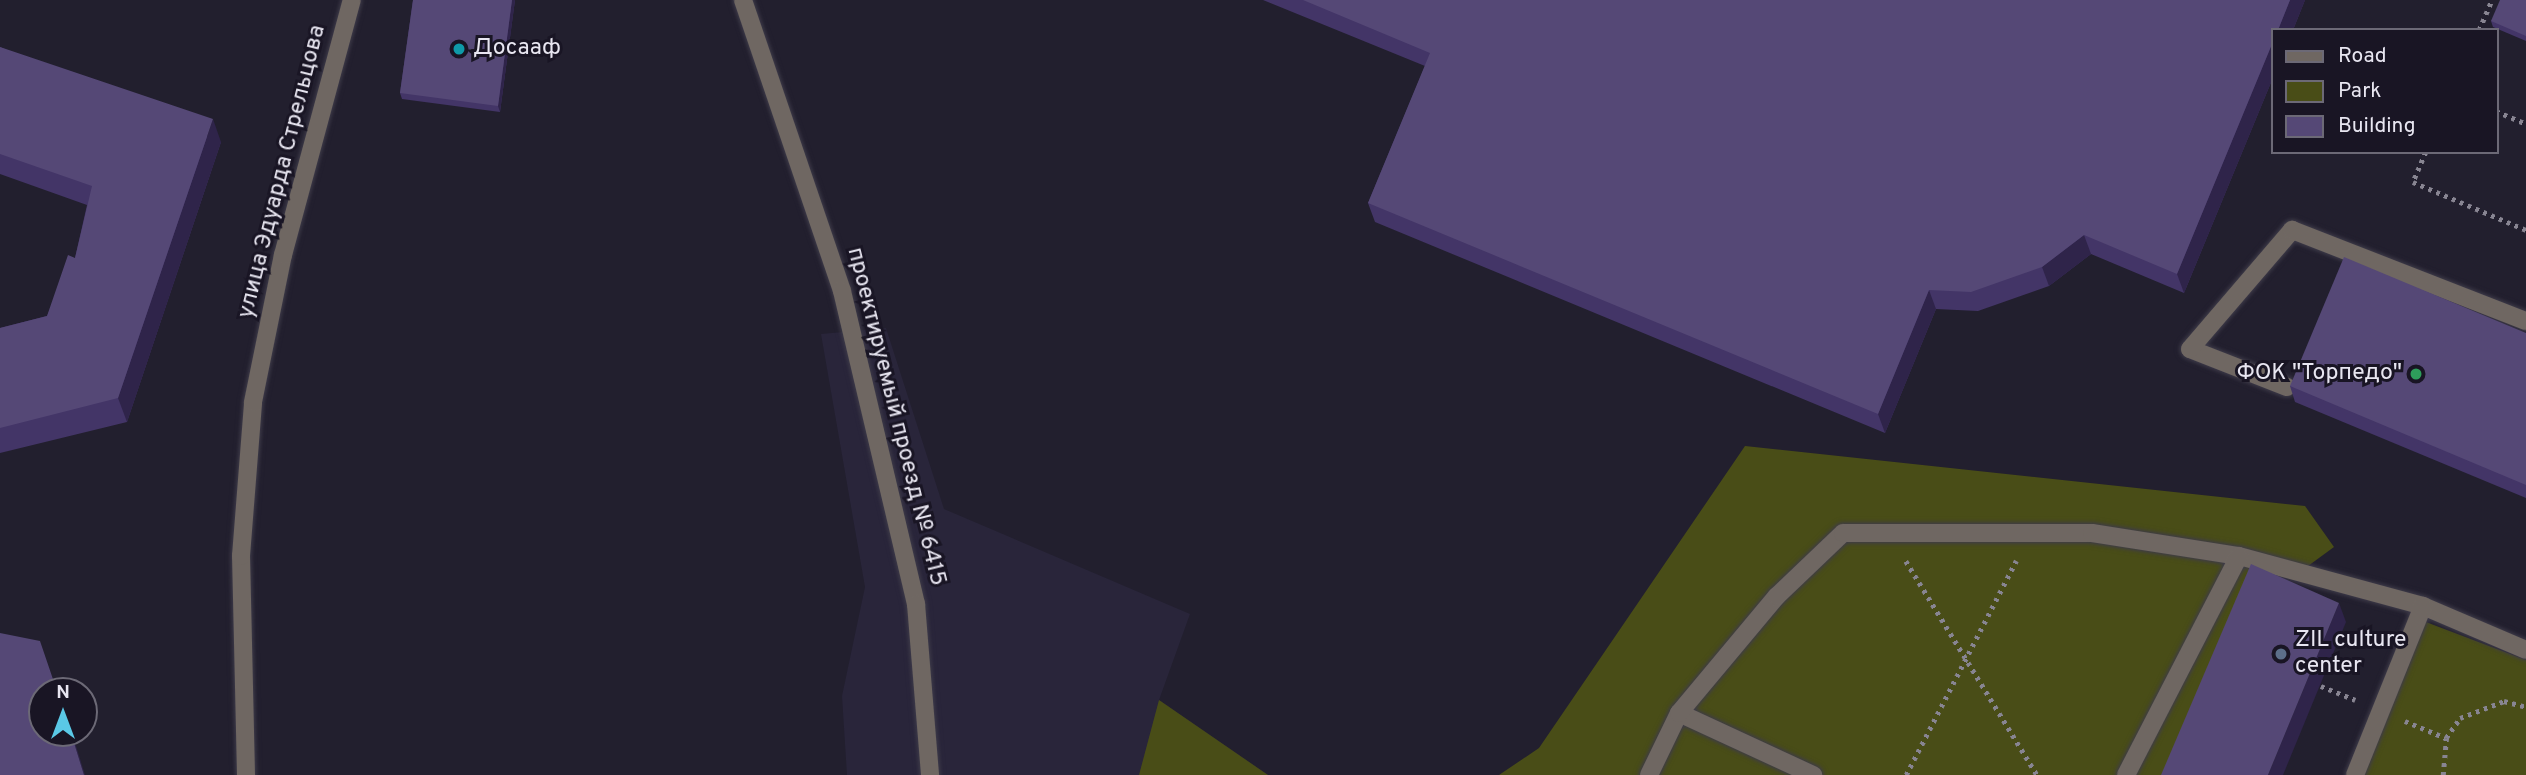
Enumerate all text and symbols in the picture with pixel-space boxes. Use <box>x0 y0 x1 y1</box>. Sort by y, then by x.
street label: улица Эдуарда Стрельцова <box>233 22 333 322</box>
legend <box>2270 28 2498 154</box>
place label: Досааф <box>473 35 561 63</box>
marker: Досааф <box>451 41 467 57</box>
text: Road <box>2338 43 2387 70</box>
text: Park <box>2338 78 2381 105</box>
text: Building <box>2338 113 2416 140</box>
street label: проектируемый проезд № 6415 <box>840 245 950 589</box>
place label: ФОК "Торпедо" <box>2237 360 2402 388</box>
marker: ФОК "Торпедо" <box>2408 366 2424 382</box>
place label: ZIL culture center <box>2295 627 2407 681</box>
marker: ZIL culture center <box>2273 646 2289 662</box>
north arrow <box>28 677 98 747</box>
text: N <box>56 681 70 705</box>

